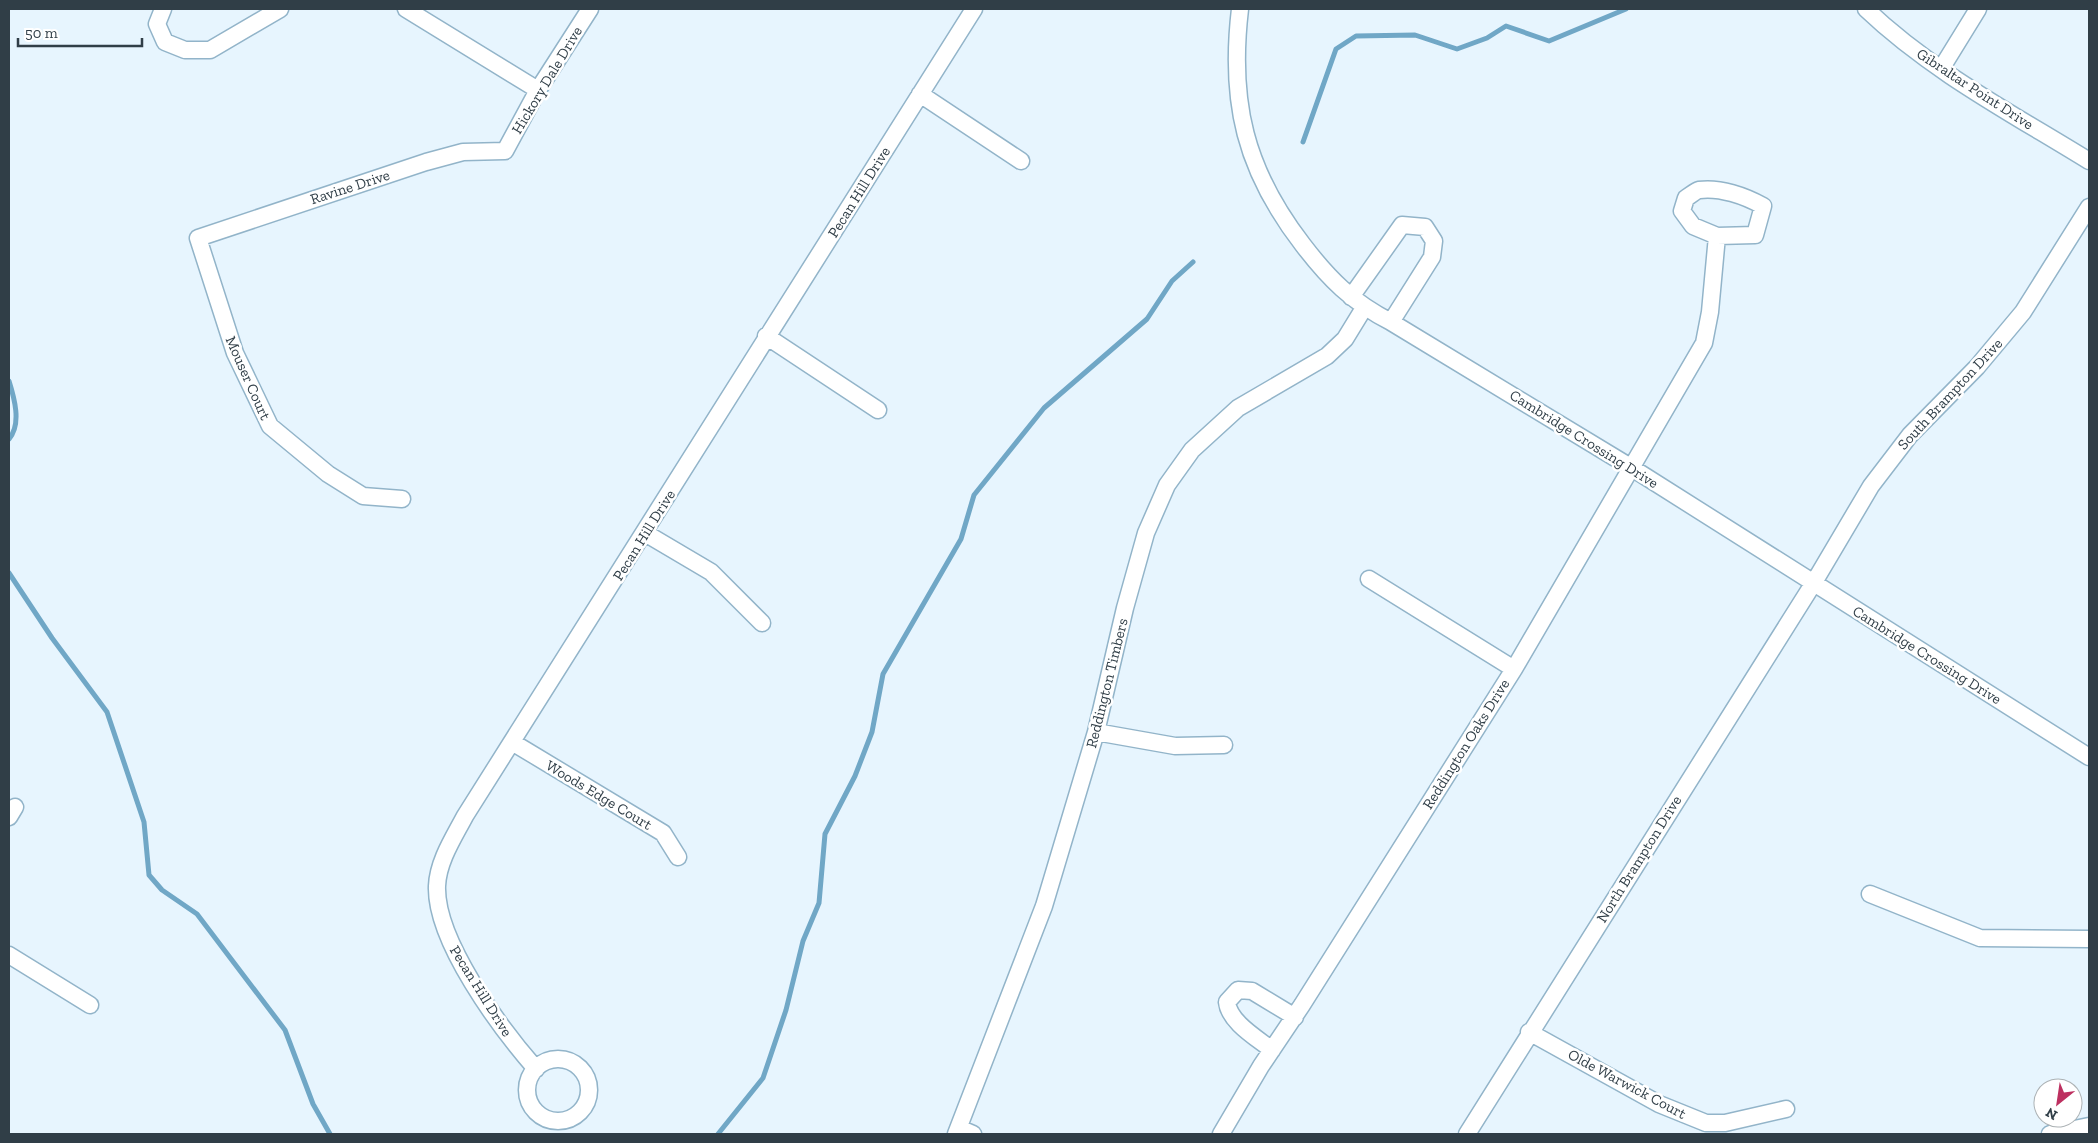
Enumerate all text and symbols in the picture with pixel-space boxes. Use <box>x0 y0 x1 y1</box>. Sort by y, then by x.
scale bar <box>18 15 141 47</box>
street label: Hickory Dale Drive <box>508 23 586 137</box>
text: 50 m <box>25 24 58 42</box>
street label: Gibraltar Point Drive <box>1913 45 2037 133</box>
street label: Pecan Hill Drive <box>824 143 894 241</box>
street label: Ravine Drive <box>308 166 392 208</box>
street label: Mouser Court <box>222 333 275 423</box>
street label: South Brampton Drive <box>1894 335 2006 453</box>
street label: Cambridge Crossing Drive <box>1506 386 1662 492</box>
street label: Pecan Hill Drive <box>609 486 679 584</box>
street label: Cambridge Crossing Drive <box>1849 602 2005 708</box>
street label: Reddington Timbers <box>1082 616 1132 750</box>
street label: Reddington Oaks Drive <box>1419 676 1513 812</box>
street label: Woods Edge Court <box>543 756 656 834</box>
street label: North Brampton Drive <box>1593 792 1685 926</box>
street label: Pecan Hill Drive <box>446 942 516 1040</box>
street label: Olde Warwick Court <box>1565 1045 1690 1123</box>
north arrow <box>2033 1078 2083 1128</box>
text: N <box>2043 1104 2061 1124</box>

